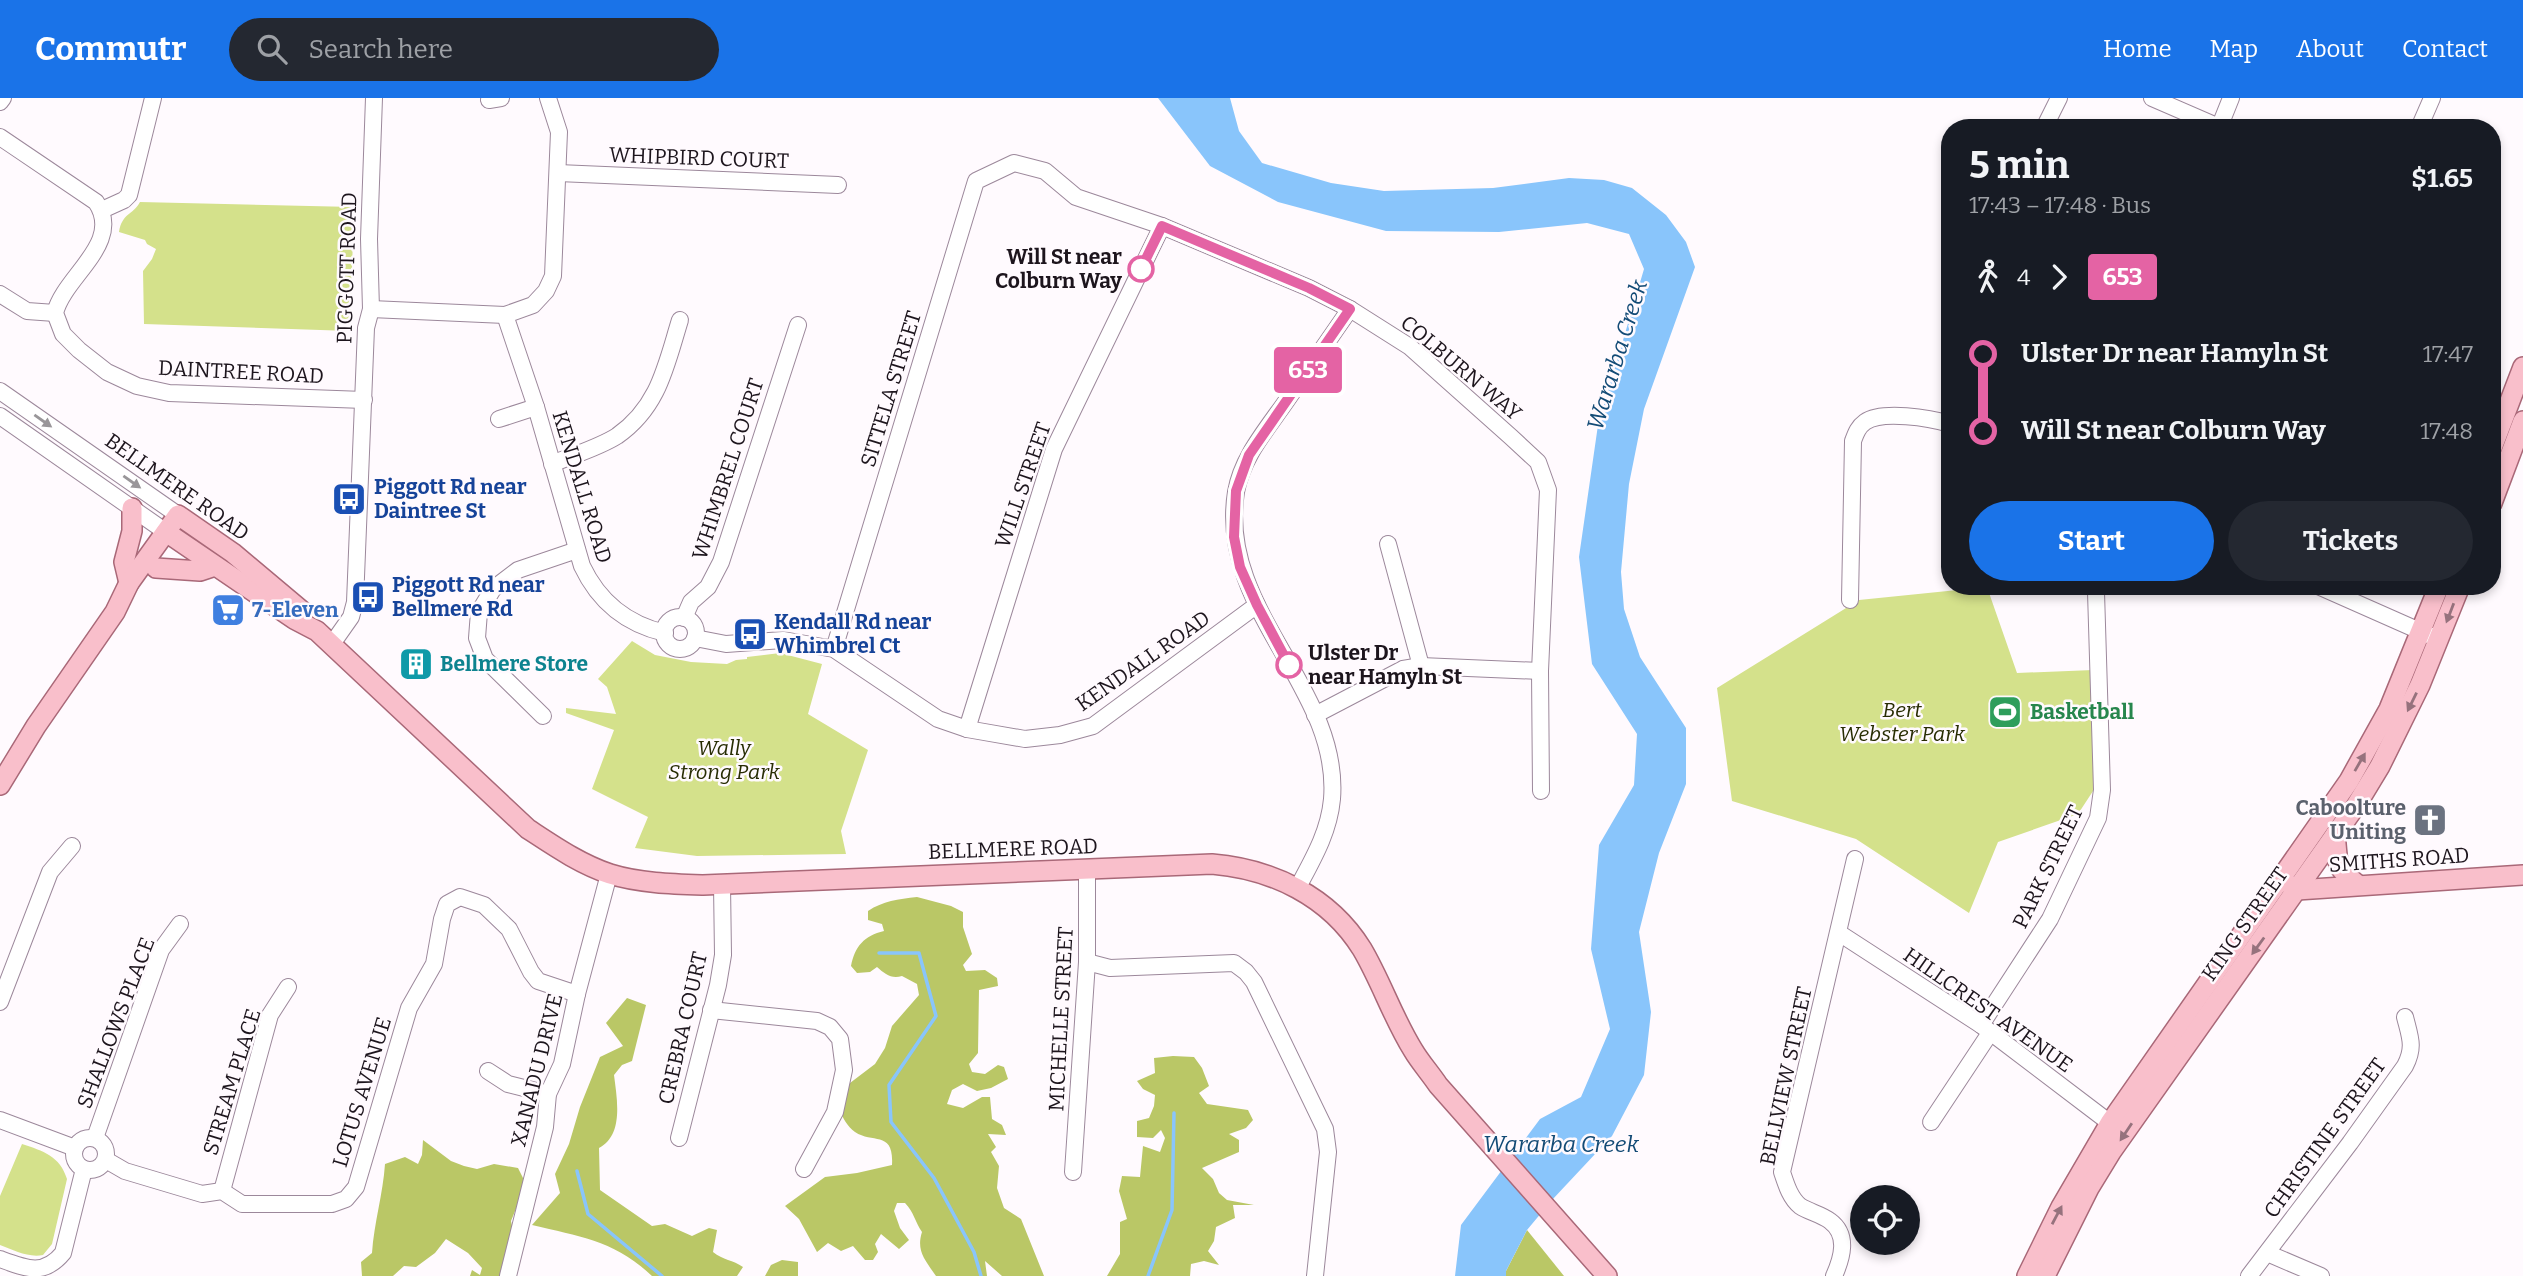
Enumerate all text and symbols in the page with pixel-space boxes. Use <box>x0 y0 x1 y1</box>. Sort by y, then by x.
search box <box>229 18 719 81</box>
text: Commutr <box>35 29 187 69</box>
icon: search <box>253 30 291 68</box>
text: Search here <box>309 34 453 65</box>
text: Home <box>2103 35 2172 63</box>
text: Map <box>2210 35 2258 63</box>
text: About <box>2296 35 2364 63</box>
text: Contact <box>2402 35 2488 63</box>
street label: WHIPBIRD COURT <box>608 142 790 174</box>
text: 5 min <box>1969 142 2069 188</box>
text: $1.65 <box>2411 163 2473 194</box>
text: 17:43 – 17:48 · Bus <box>1969 191 2151 219</box>
street label: PIGGOTT ROAD <box>331 192 363 344</box>
place label: Will St near Colburn Way <box>995 244 1122 294</box>
marker: Will St near Colburn Way <box>1128 256 1154 282</box>
icon: walk <box>1969 258 2007 296</box>
icon: forward <box>2040 258 2078 296</box>
text: 4 <box>2017 263 2030 291</box>
text: 653 <box>2102 263 2143 291</box>
water label: Wararba Creek <box>1581 276 1653 434</box>
street label: SITTELA STREET <box>855 308 927 470</box>
street label: COLBURN WAY <box>1395 310 1527 427</box>
text: Ulster Dr near Hamyln St <box>2021 338 2328 369</box>
text: 17:47 <box>2423 340 2473 368</box>
line badge: 653 <box>1268 347 1348 393</box>
street label: DAINTREE ROAD <box>157 355 325 389</box>
text: 653 <box>1288 356 1328 384</box>
street label: WHIMBREL COURT <box>686 375 770 563</box>
street label: KENDALL ROAD <box>546 408 618 566</box>
one-way arrow <box>34 414 52 428</box>
text: Will St near Colburn Way <box>2021 415 2326 446</box>
text: 17:48 <box>2420 417 2473 445</box>
street label: WILL STREET <box>989 419 1057 551</box>
street label: BELLMERE ROAD <box>100 428 254 546</box>
place label: Piggott Rd near Daintree St <box>374 474 527 524</box>
one-way arrow <box>123 475 141 489</box>
bus stop icon: Piggott Rd near Daintree St <box>330 480 368 518</box>
button: Start <box>1969 501 2214 581</box>
button: Tickets <box>2228 501 2473 581</box>
place label: Piggott Rd near Bellmere Rd <box>392 572 545 622</box>
bus stop icon: Piggott Rd near Bellmere Rd <box>349 578 387 616</box>
supermarket icon: 7-Eleven <box>209 591 247 629</box>
place label: 7-Eleven <box>252 597 339 623</box>
one-way arrow <box>2444 603 2455 624</box>
street label: KENDALL ROAD <box>1071 605 1215 717</box>
place label: Kendall Rd near Whimbrel Ct <box>774 609 932 659</box>
bus stop icon: Kendall Rd near Whimbrel Ct <box>731 615 769 653</box>
place label: Ulster Dr near Hamyln St <box>1308 640 1463 690</box>
building icon: Bellmere Store <box>397 645 435 683</box>
place label: Bellmere Store <box>440 651 588 677</box>
marker: Ulster Dr near Hamyln St <box>1276 652 1302 678</box>
one-way arrow <box>2407 692 2418 712</box>
sports icon: Basketball <box>1986 693 2024 731</box>
park label: Bert Webster Park <box>1839 697 1966 747</box>
place label: Basketball <box>2030 699 2135 725</box>
park label: Wally Strong Park <box>668 735 781 785</box>
one-way arrow <box>2354 752 2366 772</box>
place label: Caboolture Uniting <box>2296 795 2406 845</box>
street label: PARK STREET <box>2007 801 2089 933</box>
church icon: Caboolture Uniting <box>2411 801 2449 839</box>
street label: BELLMERE ROAD <box>928 833 1098 865</box>
street label: SMITHS ROAD <box>2328 842 2470 878</box>
street label: KING STREET <box>2196 862 2294 986</box>
street label: MICHELLE STREET <box>1043 926 1079 1112</box>
street label: SHALLOWS PLACE <box>71 934 161 1112</box>
one-way arrow <box>2251 937 2265 955</box>
street label: HILLCREST AVENUE <box>1898 942 2078 1078</box>
street label: CREBRA COURT <box>653 949 713 1107</box>
street label: BELLVIEW STREET <box>1754 984 1818 1168</box>
street label: XANADU DRIVE <box>505 991 569 1149</box>
street label: STREAM PLACE <box>197 1006 267 1158</box>
street label: LOTUS AVENUE <box>327 1014 397 1170</box>
street label: CHRISTINE STREET <box>2258 1053 2392 1223</box>
one-way arrow <box>2119 1123 2133 1141</box>
water label: Wararba Creek <box>1483 1130 1639 1158</box>
map controls <box>1850 1185 1920 1255</box>
button: locate <box>1850 1185 1920 1255</box>
one-way arrow <box>2051 1205 2063 1225</box>

